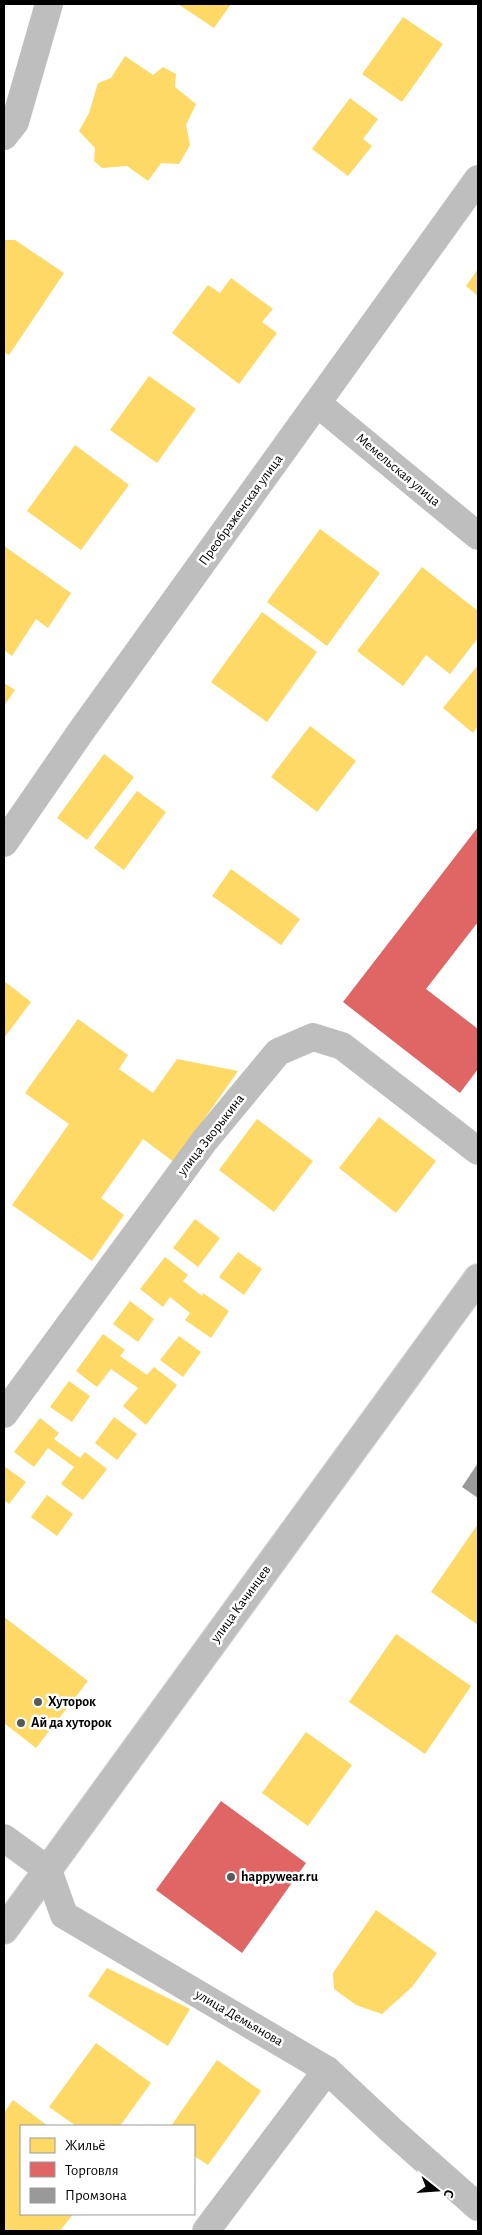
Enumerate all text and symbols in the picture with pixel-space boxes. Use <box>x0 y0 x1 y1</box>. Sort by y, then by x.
street label: Мемельская улица <box>353 431 443 510</box>
street label: Преображенская улица <box>196 452 286 568</box>
street label: улица Зворыкина <box>174 1091 247 1179</box>
street label: улица Качинцев <box>208 1563 274 1646</box>
place label: Хуторок <box>48 1695 96 1709</box>
marker: Хуторок <box>32 1696 44 1708</box>
place label: Ай да хуторок <box>31 1716 112 1730</box>
marker: Ай да хуторок <box>15 1717 27 1729</box>
place label: happywear.ru <box>241 1870 319 1884</box>
marker: happywear.ru <box>225 1871 237 1883</box>
street label: улица Демьянова <box>192 1987 286 2049</box>
legend <box>20 2125 195 2215</box>
text: Жильё <box>65 2138 105 2153</box>
text: Торговля <box>65 2163 119 2178</box>
north arrow <box>412 2165 462 2215</box>
text: Промзона <box>65 2188 127 2203</box>
text: С <box>441 2188 456 2199</box>

